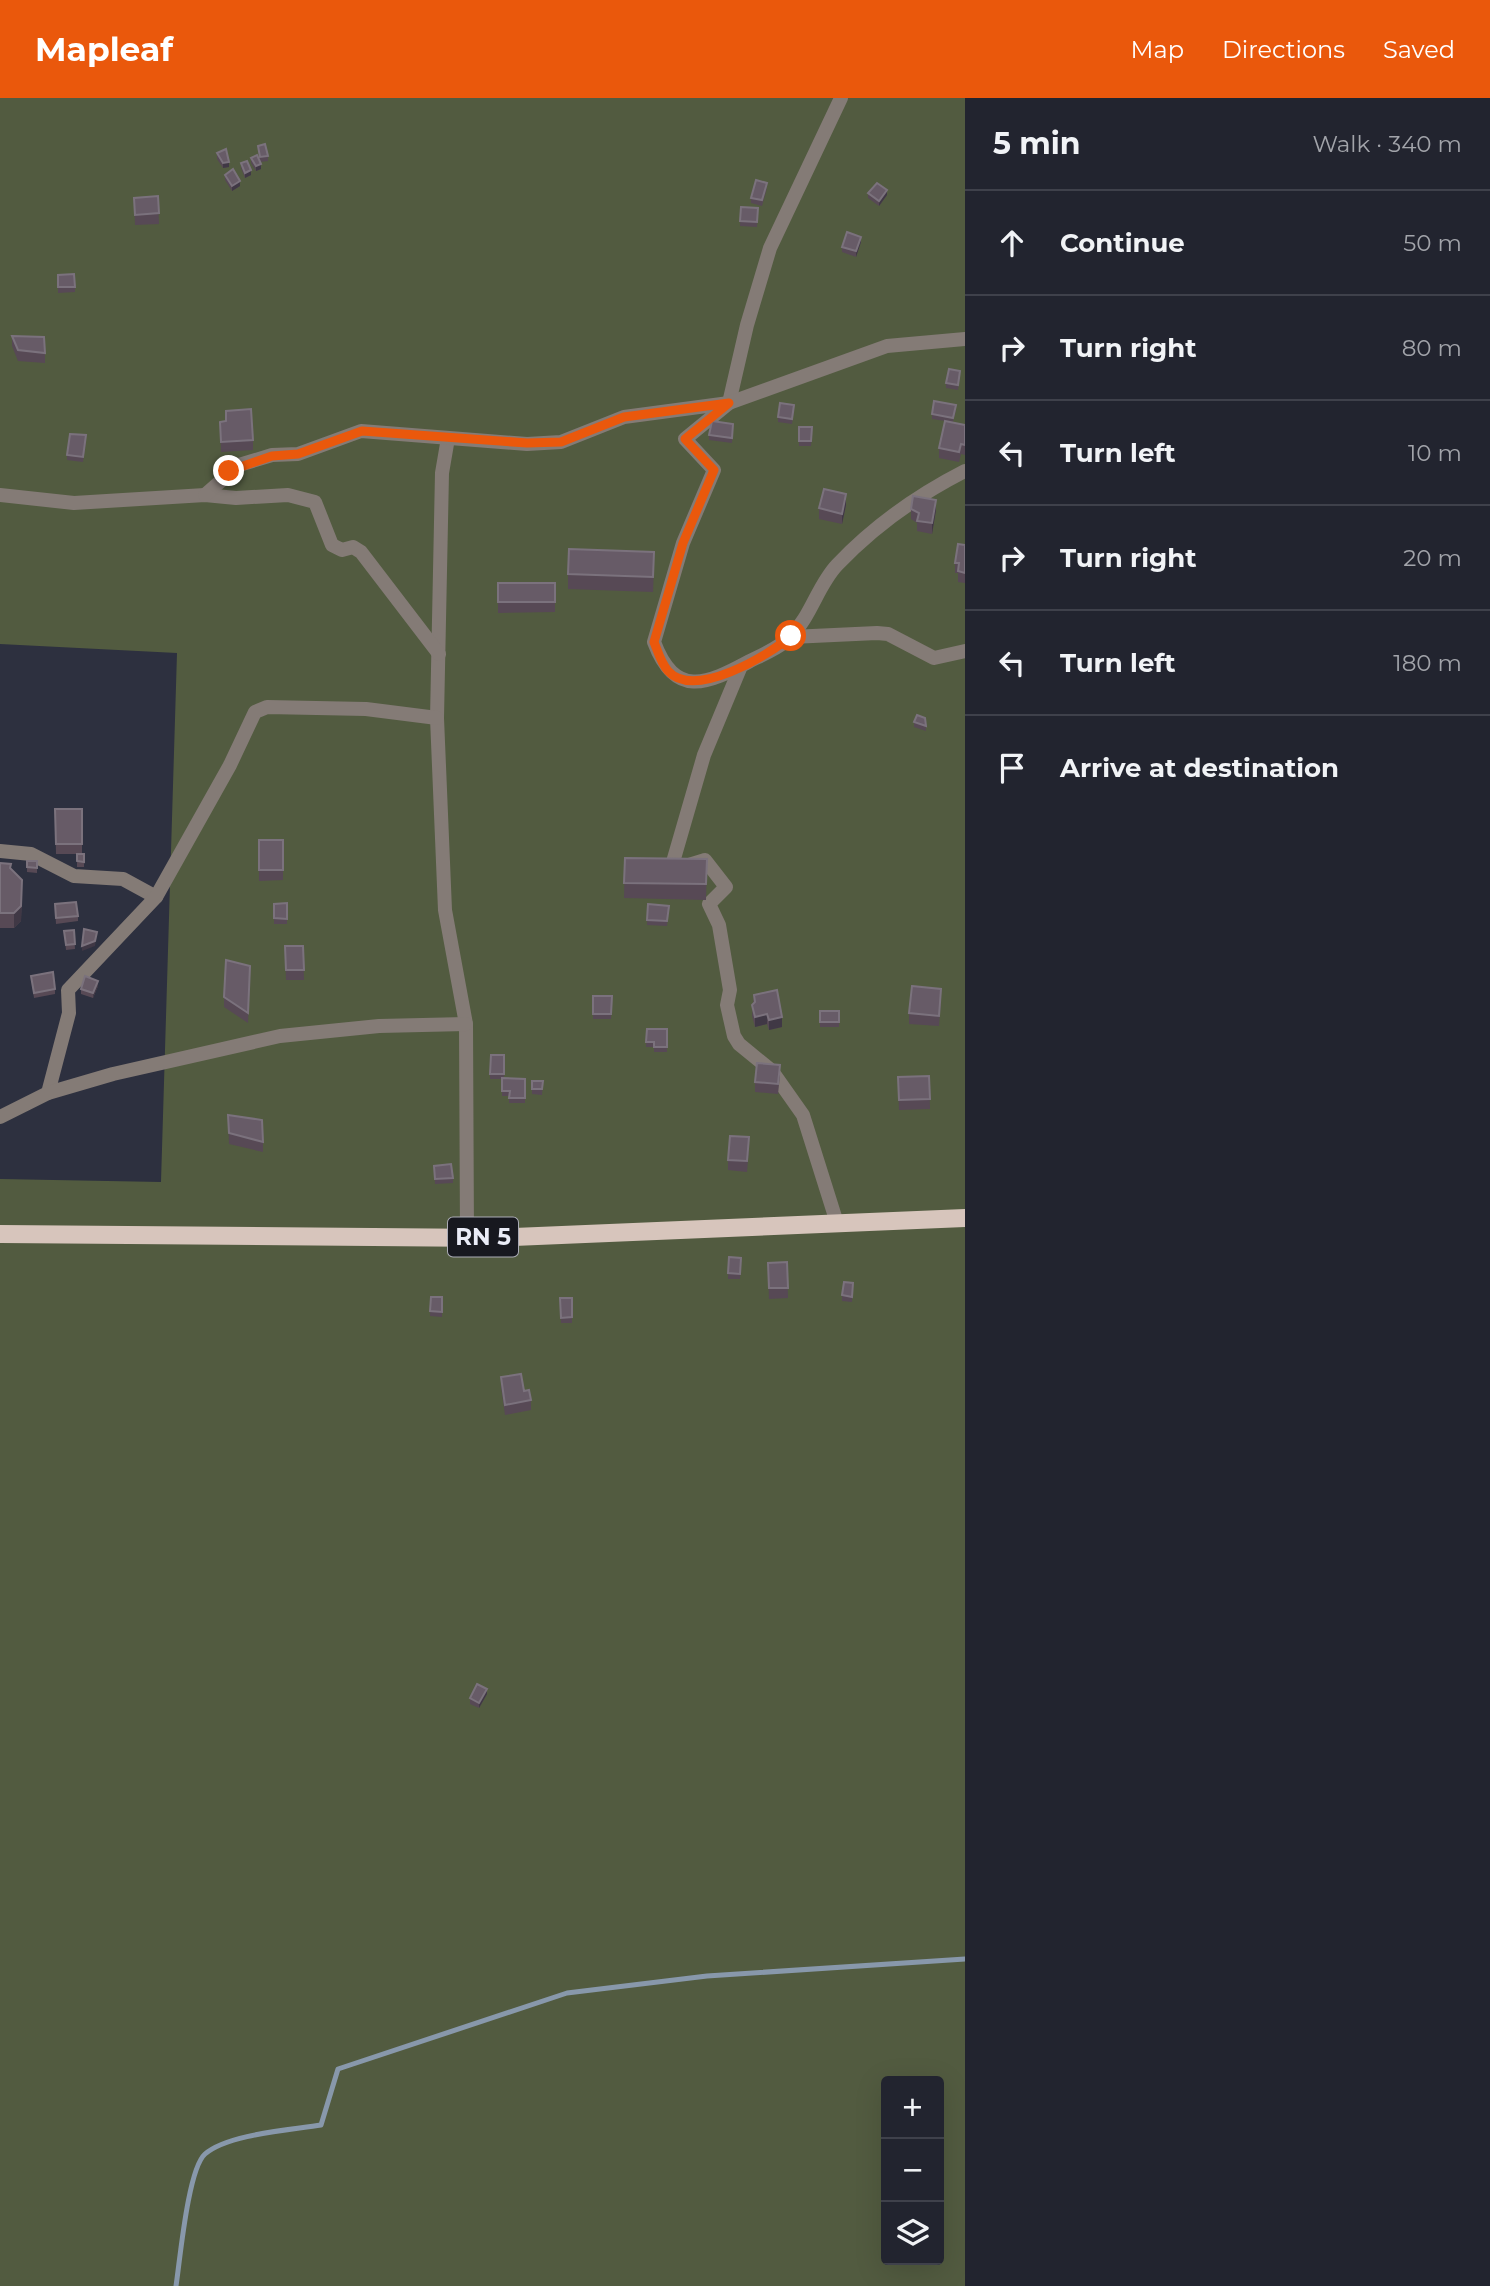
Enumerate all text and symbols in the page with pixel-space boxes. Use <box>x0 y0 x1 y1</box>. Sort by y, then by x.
text: Mapleaf <box>35 29 173 69</box>
text: Map <box>1131 35 1184 64</box>
text: Directions <box>1222 35 1345 64</box>
text: Saved <box>1383 35 1455 64</box>
text: 5 min <box>993 125 1081 162</box>
text: Walk · 340 m <box>1313 130 1462 158</box>
icon: ahead <box>993 224 1031 262</box>
text: Continue <box>1060 227 1185 259</box>
text: 50 m <box>1403 229 1462 257</box>
icon: right <box>993 329 1031 367</box>
text: Turn right <box>1060 332 1196 364</box>
text: 80 m <box>1402 334 1462 362</box>
icon: left <box>993 434 1031 472</box>
text: Turn left <box>1060 437 1176 469</box>
text: 10 m <box>1408 439 1462 467</box>
route end <box>213 455 244 486</box>
icon: right <box>993 539 1031 577</box>
text: Turn right <box>1060 542 1196 574</box>
text: 20 m <box>1403 544 1462 572</box>
route start <box>775 620 806 651</box>
icon: left <box>993 644 1031 682</box>
text: Turn left <box>1060 647 1176 679</box>
text: 180 m <box>1393 649 1462 677</box>
icon: arrive <box>993 749 1031 787</box>
text: Arrive at destination <box>1060 752 1339 784</box>
road number: RN 5 <box>448 1218 518 1256</box>
map controls <box>881 2076 944 2265</box>
button: + <box>881 2076 944 2139</box>
button: − <box>881 2139 944 2202</box>
button: layers <box>881 2202 944 2265</box>

